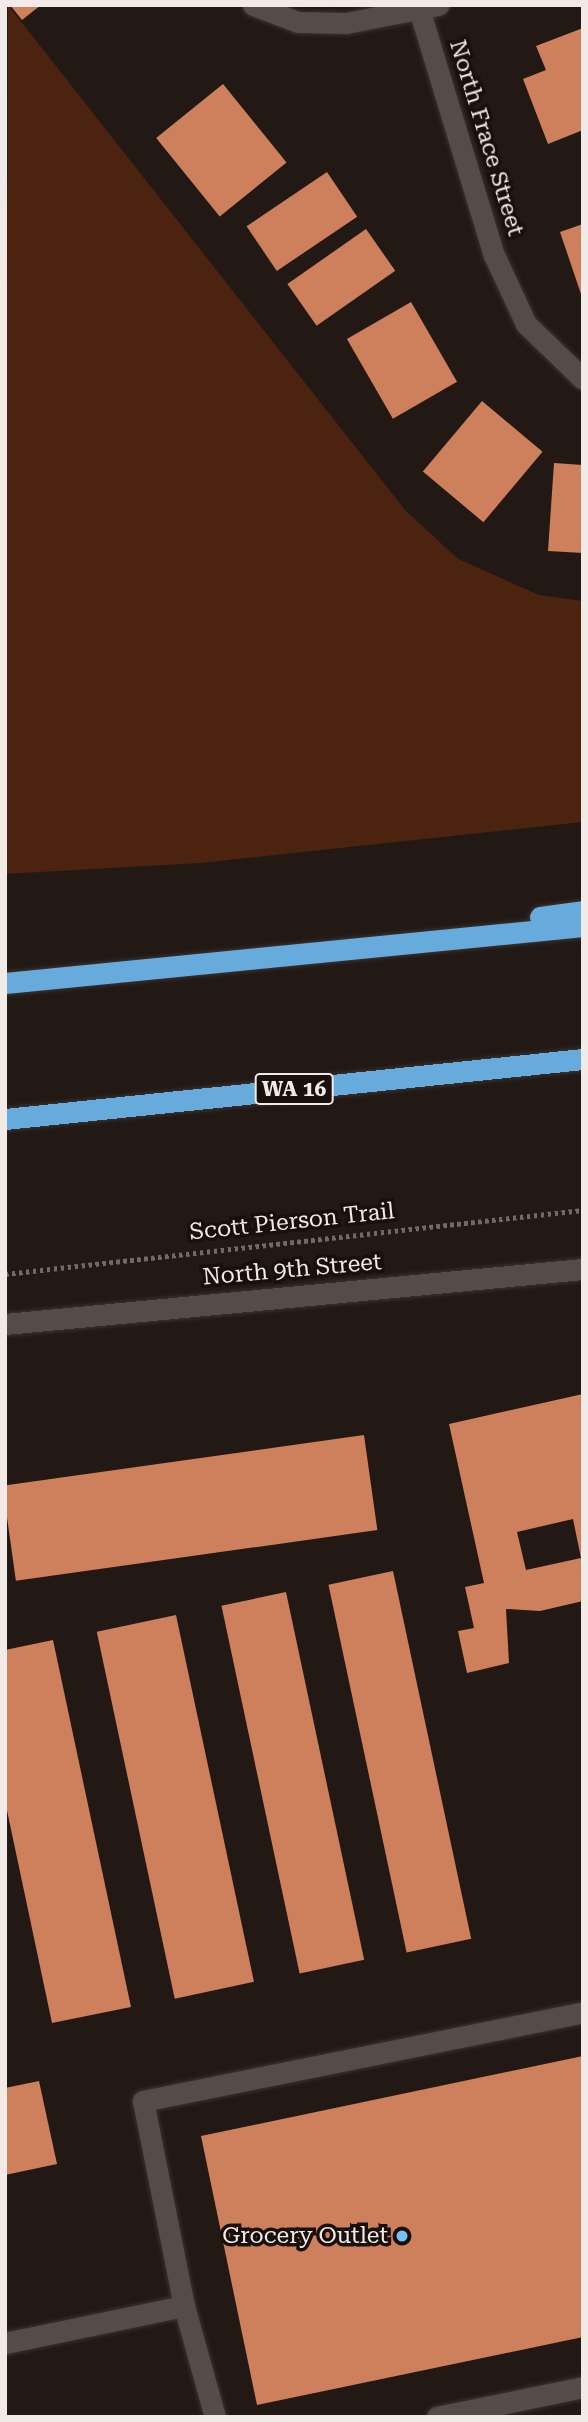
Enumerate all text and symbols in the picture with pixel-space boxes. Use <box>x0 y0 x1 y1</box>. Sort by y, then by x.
street label: North Frace Street <box>443 37 529 239</box>
road number: WA 16 <box>254 1072 334 1106</box>
street label: Scott Pierson Trail <box>188 1198 396 1246</box>
street label: North 9th Street <box>201 1248 383 1292</box>
place label: Grocery Outlet <box>222 2222 388 2250</box>
marker: Grocery Outlet <box>394 2228 410 2244</box>

